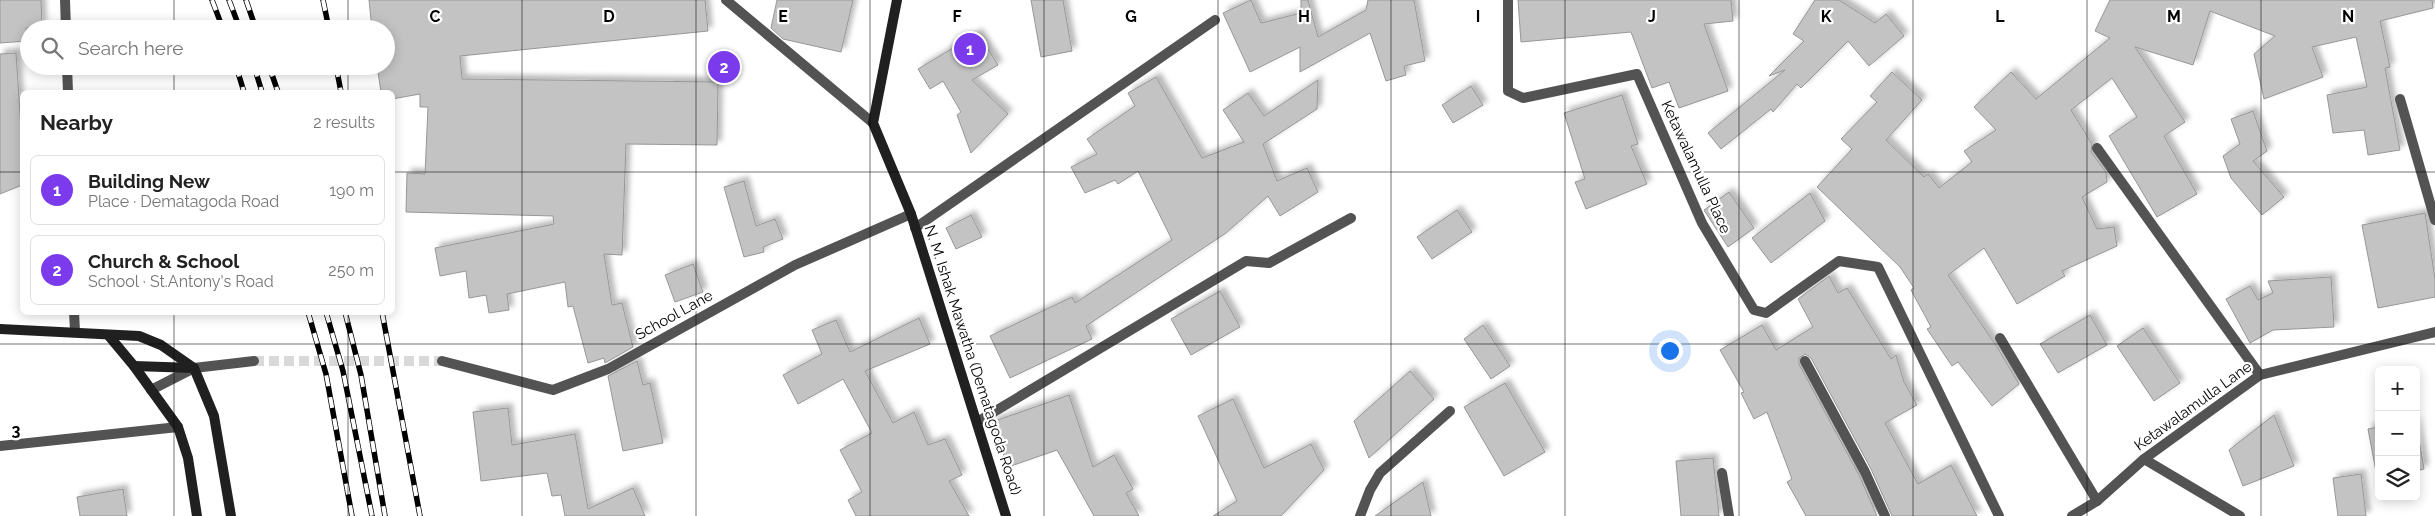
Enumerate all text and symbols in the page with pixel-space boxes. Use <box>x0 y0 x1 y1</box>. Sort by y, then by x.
text: C <box>430 7 441 26</box>
text: D <box>603 7 615 26</box>
text: E <box>778 7 788 26</box>
text: F <box>952 7 962 26</box>
text: G <box>1125 7 1137 26</box>
text: H <box>1298 7 1310 26</box>
text: I <box>1476 7 1480 26</box>
text: J <box>1648 7 1656 26</box>
text: K <box>1821 7 1832 26</box>
text: L <box>1995 7 2005 26</box>
text: M <box>2167 7 2181 26</box>
text: N <box>2342 7 2354 26</box>
search box <box>20 20 395 75</box>
pin: 1 <box>954 30 986 68</box>
icon: search <box>38 34 66 62</box>
text: Search here <box>78 37 184 59</box>
pin: 2 <box>708 48 740 86</box>
street label: Ketawalamulla Place <box>1657 98 1735 237</box>
text: Nearby <box>40 110 113 135</box>
text: 2 results <box>313 113 375 132</box>
text: Building New <box>88 170 210 192</box>
text: 1 <box>53 181 61 200</box>
text: 190 m <box>329 181 374 200</box>
text: Place · Dematagoda Road <box>88 192 279 211</box>
street label: N. M. Ishak Mawatha (Dematagoda Road) <box>921 223 1025 497</box>
text: Church & School <box>88 250 239 272</box>
text: 2 <box>52 261 62 280</box>
text: 250 m <box>328 261 374 280</box>
text: School · St.Antony's Road <box>88 272 274 291</box>
street label: School Lane <box>632 286 716 344</box>
your location <box>1657 338 1683 364</box>
street label: Ketawalamulla Lane <box>2131 357 2255 455</box>
map controls <box>2375 366 2420 501</box>
button: + <box>2375 366 2420 411</box>
button: − <box>2375 411 2420 456</box>
text: 3 <box>12 421 21 440</box>
button: layers <box>2375 456 2420 501</box>

